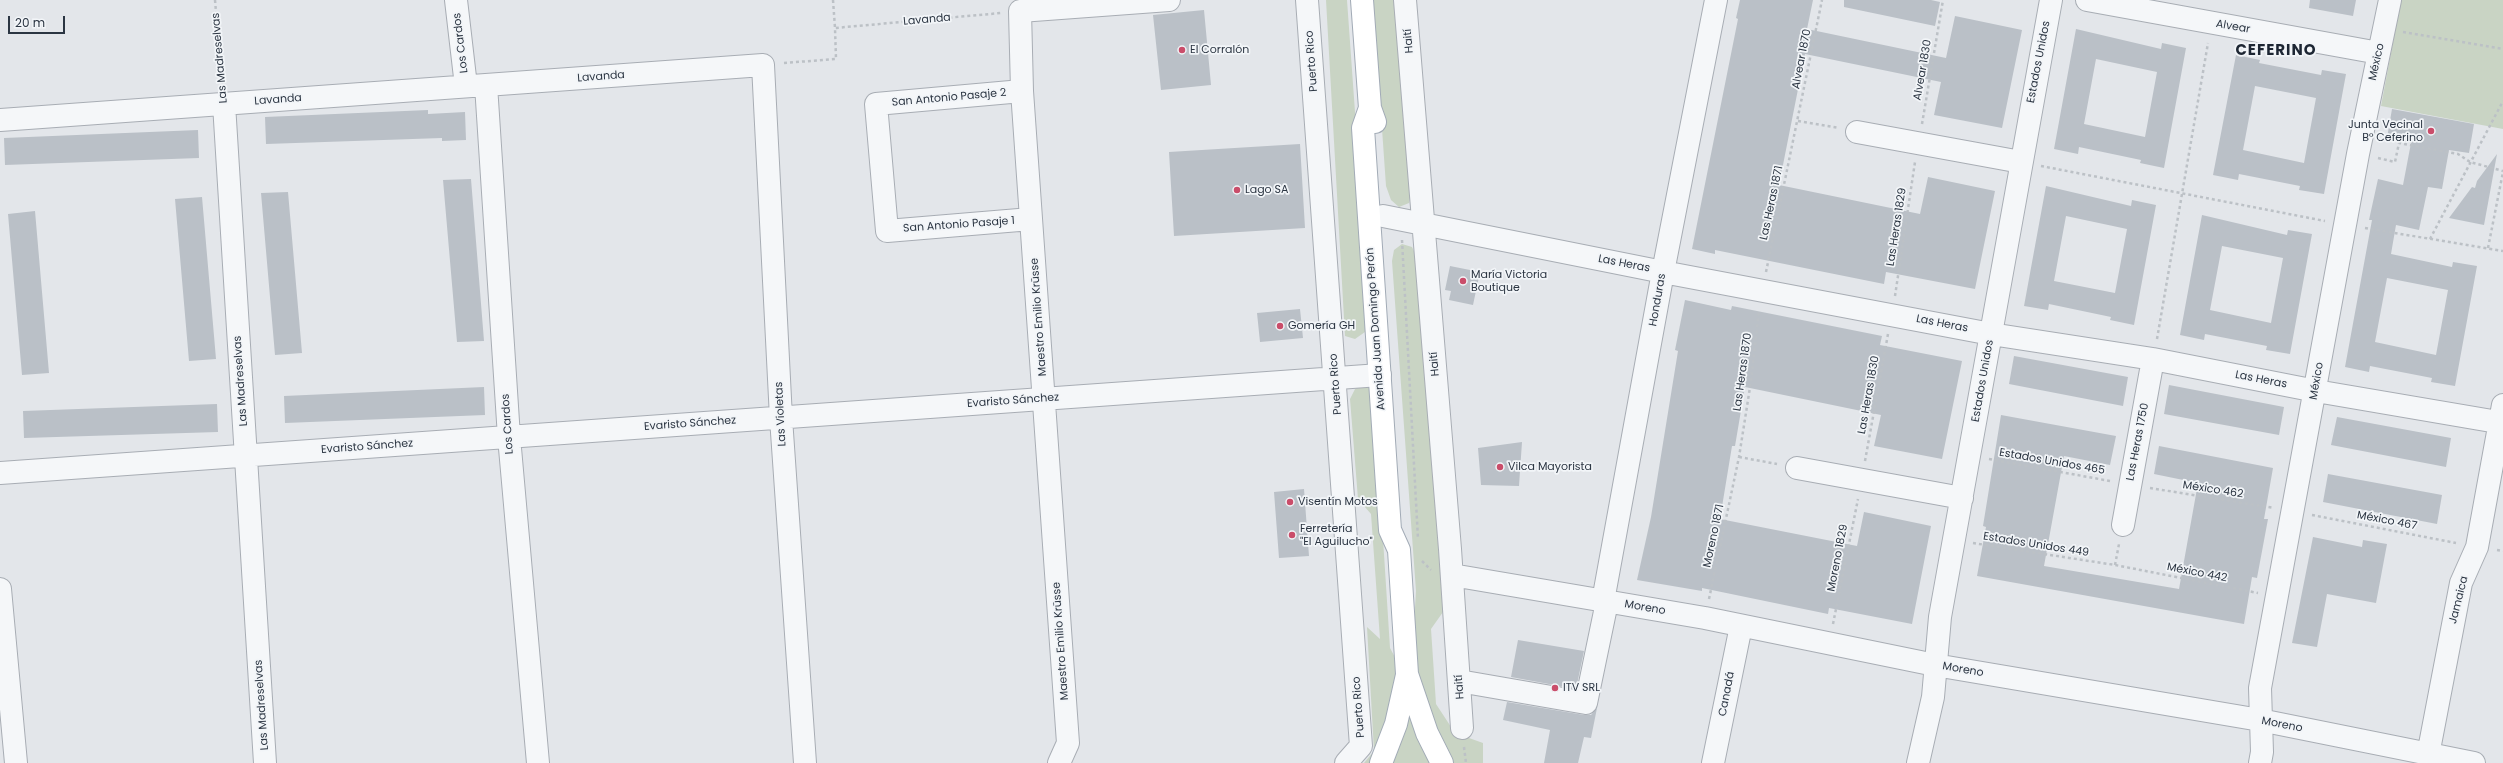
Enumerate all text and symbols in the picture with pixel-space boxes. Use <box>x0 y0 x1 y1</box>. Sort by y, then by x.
scale bar <box>10 8 67 34</box>
street label: Lavanda <box>903 11 951 29</box>
street label: Las Madreselvas <box>209 12 231 104</box>
street label: Los Cardos <box>451 12 471 74</box>
text: 20 m <box>15 14 45 31</box>
street label: Alvear <box>2215 17 2251 37</box>
street label: Estados Unidos <box>2025 20 2053 104</box>
street label: Haití <box>1401 28 1417 54</box>
street label: Alvear 1870 <box>1790 28 1814 90</box>
street label: Puerto Rico <box>1303 30 1321 92</box>
street label: Alvear 1830 <box>1911 39 1935 101</box>
district label: CEFERINO <box>2235 42 2317 60</box>
street label: México <box>2366 42 2388 82</box>
place label: El Corralón <box>1190 43 1249 57</box>
marker: El Corralón <box>1177 45 1187 55</box>
street label: Lavanda <box>577 69 625 85</box>
street label: San Antonio Pasaje 2 <box>891 86 1007 110</box>
street label: Lavanda <box>254 92 302 108</box>
place label: Junta Vecinal B° Ceferino <box>2348 118 2423 144</box>
marker: Junta Vecinal B° Ceferino <box>2426 126 2436 136</box>
street label: Las Heras 1871 <box>1758 165 1786 241</box>
place label: Lago SA <box>1245 183 1288 197</box>
marker: Lago SA <box>1232 185 1242 195</box>
street label: Las Heras 1829 <box>1884 187 1910 267</box>
street label: San Antonio Pasaje 1 <box>903 215 1015 235</box>
street label: Avenida Juan Domingo Perón <box>1364 247 1388 411</box>
street label: Las Heras <box>1597 253 1651 275</box>
street label: Maestro Emilio Krüsse <box>1028 257 1050 377</box>
place label: María Victoria Boutique <box>1471 268 1547 294</box>
street label: Honduras <box>1647 273 1669 327</box>
marker: María Victoria Boutique <box>1458 276 1468 286</box>
street label: Las Heras <box>1915 313 1969 335</box>
place label: Gomería GH <box>1288 319 1355 333</box>
marker: Gomería GH <box>1275 321 1285 331</box>
street label: Las Heras 1870 <box>1731 332 1755 412</box>
street label: Las Madreselvas <box>231 335 251 427</box>
street label: Estados Unidos <box>1969 339 1997 423</box>
street label: Haití <box>1427 351 1443 377</box>
street label: Puerto Rico <box>1327 353 1345 415</box>
street label: Las Heras 1830 <box>1856 355 1882 435</box>
street label: México <box>2307 361 2327 401</box>
street label: Las Heras <box>2234 369 2288 391</box>
street label: Las Violetas <box>773 381 789 447</box>
street label: Evaristo Sánchez <box>967 391 1059 411</box>
street label: Los Cardos <box>499 393 517 455</box>
street label: Las Heras 1750 <box>2124 402 2152 482</box>
street label: Evaristo Sánchez <box>644 414 736 434</box>
street label: Evaristo Sánchez <box>321 437 413 457</box>
street label: Estados Unidos 465 <box>1998 446 2106 478</box>
place label: Vilca Mayorista <box>1508 460 1592 474</box>
marker: Vilca Mayorista <box>1495 462 1505 472</box>
street label: México 462 <box>2182 479 2244 501</box>
place label: Visentín Motos <box>1298 495 1378 509</box>
marker: Visentín Motos <box>1285 497 1295 507</box>
street label: Moreno 1871 <box>1701 503 1727 569</box>
street label: México 467 <box>2356 509 2418 533</box>
place label: Ferretería "El Aguilucho" <box>1300 522 1373 548</box>
street label: Moreno 1829 <box>1825 523 1851 593</box>
marker: Ferretería "El Aguilucho" <box>1287 530 1297 540</box>
street label: Estados Unidos 449 <box>1982 530 2090 560</box>
street label: México 442 <box>2166 561 2228 585</box>
street label: Jamaica <box>2447 575 2471 625</box>
street label: Maestro Emilio Krüsse <box>1050 581 1072 701</box>
street label: Moreno <box>1623 598 1667 618</box>
street label: Las Madreselvas <box>252 659 272 751</box>
street label: Moreno <box>1941 660 1985 680</box>
street label: Canadá <box>1716 671 1738 717</box>
street label: Haití <box>1453 674 1467 700</box>
street label: Puerto Rico <box>1350 676 1368 738</box>
place label: ITV SRL <box>1563 681 1600 695</box>
marker: ITV SRL <box>1550 683 1560 693</box>
street label: Moreno <box>2260 715 2304 735</box>

